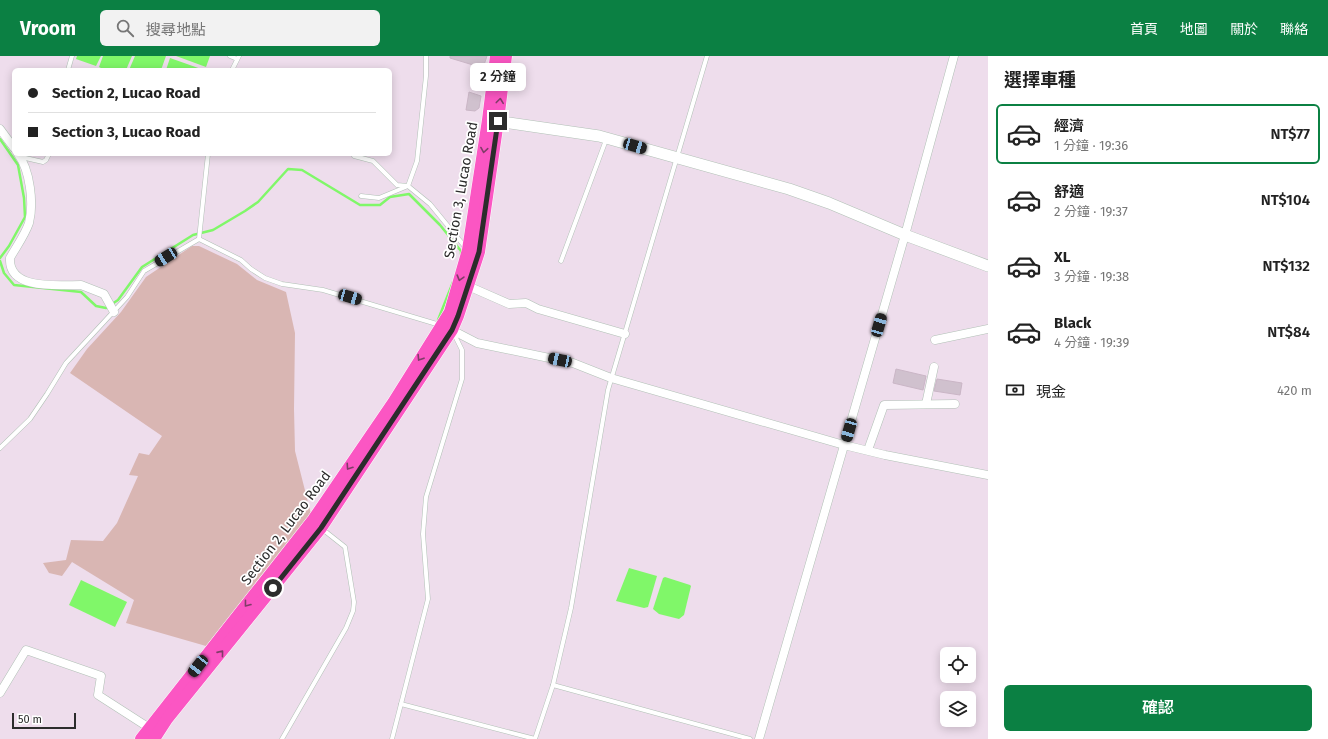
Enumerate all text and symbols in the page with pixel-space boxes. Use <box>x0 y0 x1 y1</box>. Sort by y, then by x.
search box <box>100 10 380 46</box>
text: Vroom <box>20 17 76 40</box>
icon: search <box>114 17 136 39</box>
text: 搜尋地點 <box>146 21 206 39</box>
text: 首頁 <box>1130 21 1158 38</box>
text: 地圖 <box>1180 21 1208 38</box>
text: 關於 <box>1230 21 1258 38</box>
text: 聯絡 <box>1280 21 1308 38</box>
callout: 2 分鐘 <box>470 63 526 91</box>
text: 2 分鐘 <box>480 69 516 84</box>
text: 選擇車種 <box>1004 69 1076 91</box>
text: Section 2, Lucao Road <box>52 84 200 102</box>
one-way arrow <box>496 98 505 104</box>
route end <box>489 112 507 130</box>
icon: car <box>1006 116 1042 152</box>
text: 經濟 <box>1054 117 1084 135</box>
street label: Section 3, Lucao Road <box>441 120 481 260</box>
text: Section 3, Lucao Road <box>52 123 200 141</box>
text: NT$77 <box>1271 125 1310 143</box>
car <box>622 137 648 155</box>
text: 1 分鐘 · 19:36 <box>1054 138 1128 153</box>
one-way arrow <box>480 147 489 153</box>
icon: car <box>1006 182 1042 218</box>
text: 舒適 <box>1054 183 1084 201</box>
text: NT$104 <box>1261 191 1310 209</box>
text: 2 分鐘 · 19:37 <box>1054 204 1128 219</box>
car <box>153 246 179 268</box>
icon: car <box>1006 248 1042 284</box>
text: XL <box>1054 248 1070 266</box>
text: NT$132 <box>1263 257 1310 275</box>
text: 3 分鐘 · 19:38 <box>1054 269 1129 284</box>
one-way arrow <box>456 274 465 281</box>
car <box>337 288 363 306</box>
car <box>870 312 888 338</box>
icon: car <box>1006 314 1042 350</box>
text: Black <box>1054 314 1091 332</box>
text: NT$84 <box>1267 323 1310 341</box>
text: 4 分鐘 · 19:39 <box>1054 335 1129 350</box>
car <box>547 352 573 368</box>
one-way arrow <box>418 354 425 361</box>
icon: cash <box>1004 379 1026 401</box>
text: 現金 <box>1036 383 1066 401</box>
text: 420 m <box>1277 383 1312 398</box>
car <box>840 417 858 443</box>
one-way arrow <box>346 463 354 470</box>
street label: Section 2, Lucao Road <box>238 468 334 588</box>
route start <box>264 579 282 597</box>
one-way arrow <box>244 600 251 607</box>
map controls <box>940 647 976 727</box>
button: locate <box>940 647 976 683</box>
one-way arrow <box>216 650 223 657</box>
car <box>186 653 210 679</box>
button: 確認 <box>1004 685 1312 731</box>
button: layers <box>940 691 976 727</box>
scale bar <box>12 711 76 730</box>
text: 50 m <box>18 713 42 726</box>

